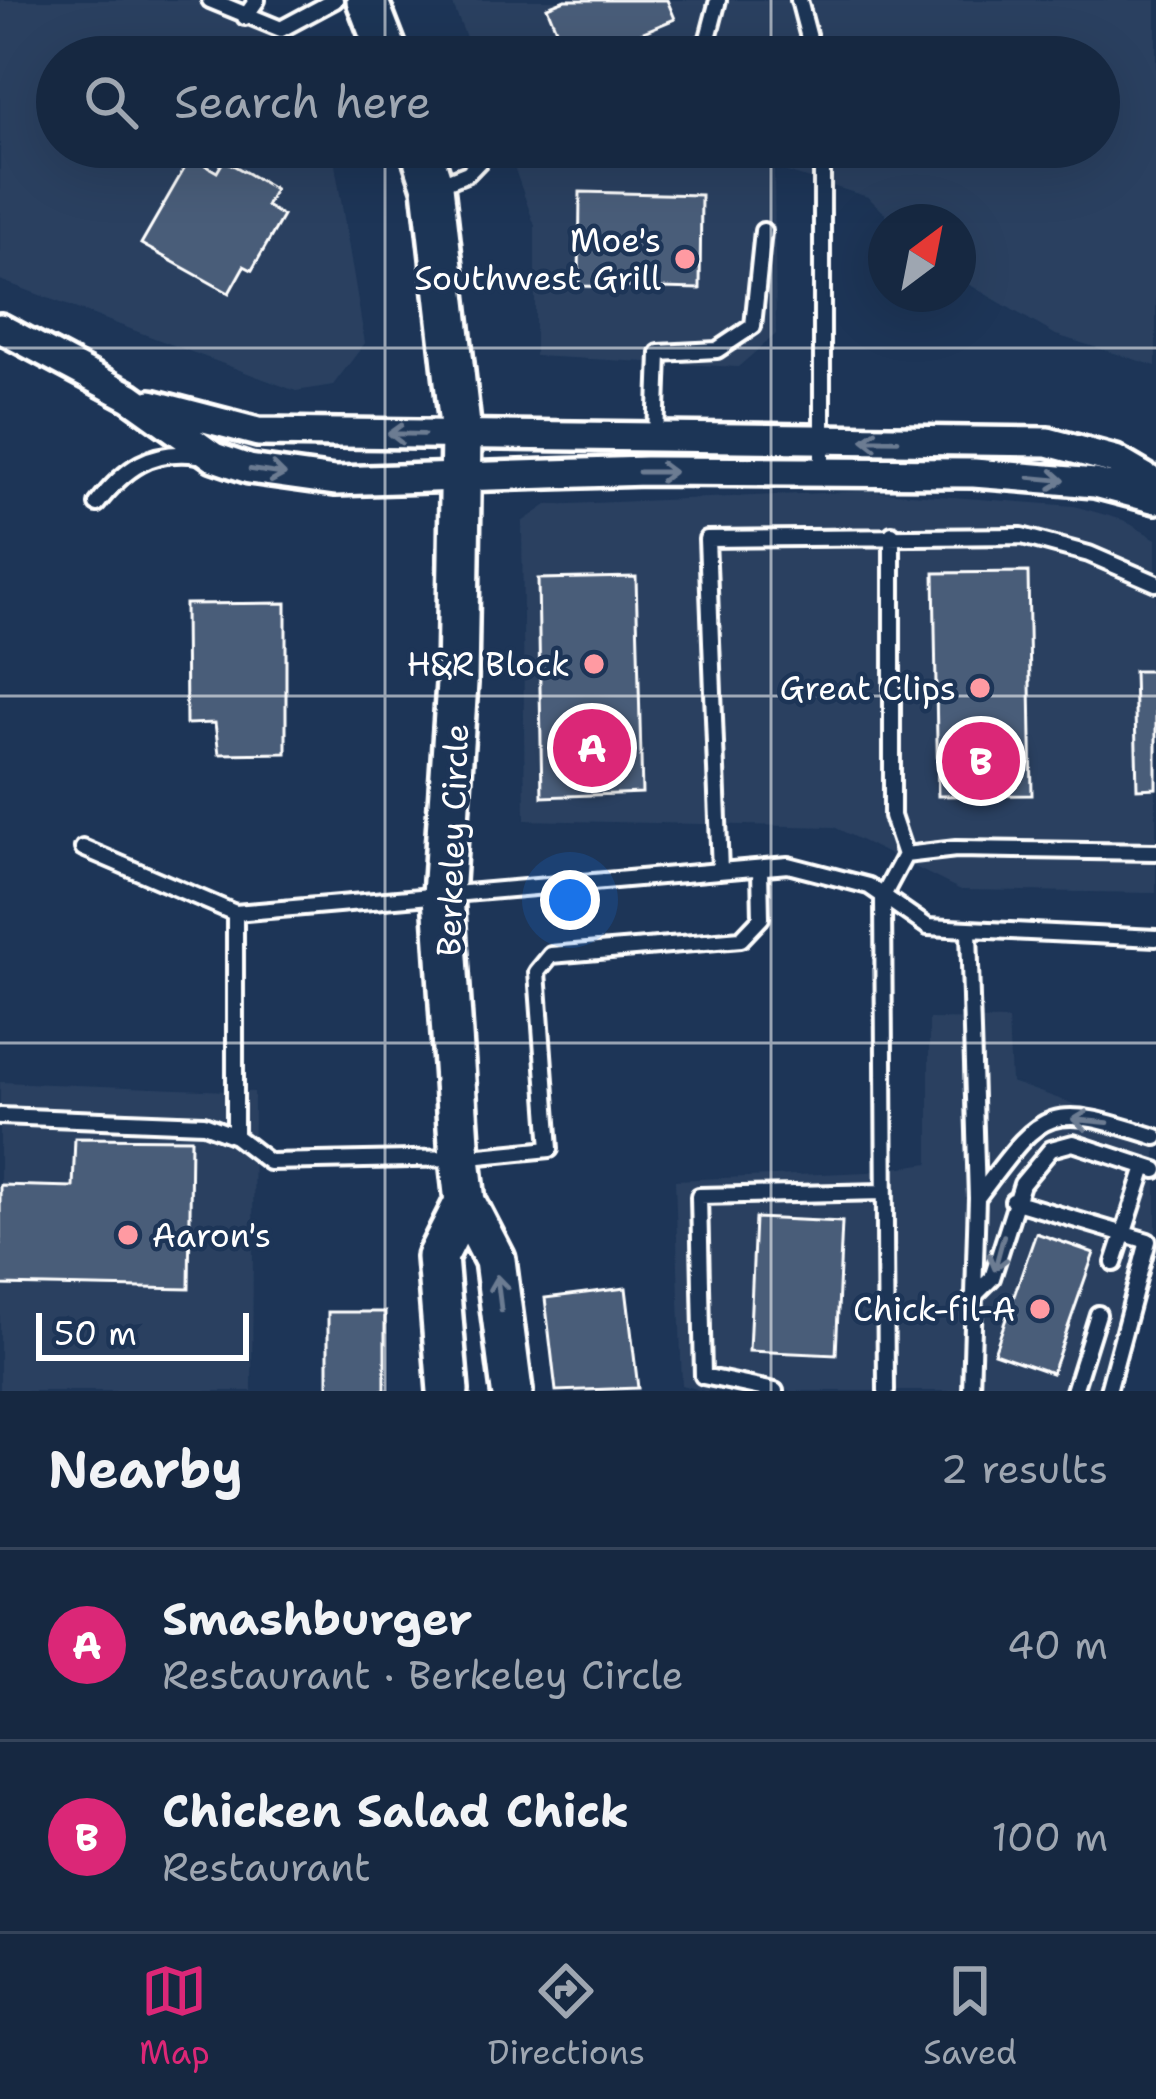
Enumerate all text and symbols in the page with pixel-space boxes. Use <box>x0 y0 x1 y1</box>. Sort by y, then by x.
search box <box>36 36 1120 168</box>
icon: search <box>78 69 144 135</box>
text: Search here <box>174 72 431 132</box>
north arrow <box>868 204 976 312</box>
place label: Moe's Southwest Grill <box>414 218 661 301</box>
marker: Moe's Southwest Grill <box>672 246 698 272</box>
one-way arrow <box>387 423 426 445</box>
one-way arrow <box>861 429 900 451</box>
one-way arrow <box>247 461 286 484</box>
one-way arrow <box>637 461 676 483</box>
one-way arrow <box>1026 468 1065 491</box>
place label: H&R Block <box>407 642 570 687</box>
marker: H&R Block <box>581 651 607 677</box>
place label: Great Clips <box>779 666 956 711</box>
marker: Great Clips <box>967 675 993 701</box>
pin: A <box>553 703 631 793</box>
pin: B <box>942 716 1020 806</box>
street label: Berkeley Circle <box>426 723 479 957</box>
your location <box>540 870 600 930</box>
one-way arrow <box>1071 1109 1110 1132</box>
place label: Aaron's <box>152 1213 271 1258</box>
marker: Aaron's <box>115 1222 141 1248</box>
one-way arrow <box>986 1233 1008 1271</box>
one-way arrow <box>488 1274 510 1313</box>
place label: Chick-fil-A <box>853 1287 1016 1332</box>
marker: Chick-fil-A <box>1027 1296 1053 1322</box>
scale bar <box>36 1307 249 1360</box>
text: 50 m <box>54 1311 137 1356</box>
text: Nearby <box>48 1435 243 1503</box>
text: 2 results <box>941 1443 1108 1495</box>
text: Smashburger <box>162 1589 472 1649</box>
text: A <box>72 1619 102 1671</box>
text: 40 m <box>1007 1619 1108 1671</box>
text: Restaurant · Berkeley Circle <box>162 1649 684 1701</box>
text: Chicken Salad Chick <box>162 1781 629 1841</box>
text: B <box>75 1811 99 1863</box>
text: 100 m <box>992 1811 1108 1863</box>
text: Restaurant <box>162 1841 371 1893</box>
tab: Map <box>139 1958 210 2075</box>
tab: Directions <box>488 1958 645 2075</box>
tab: Saved <box>923 1958 1017 2075</box>

